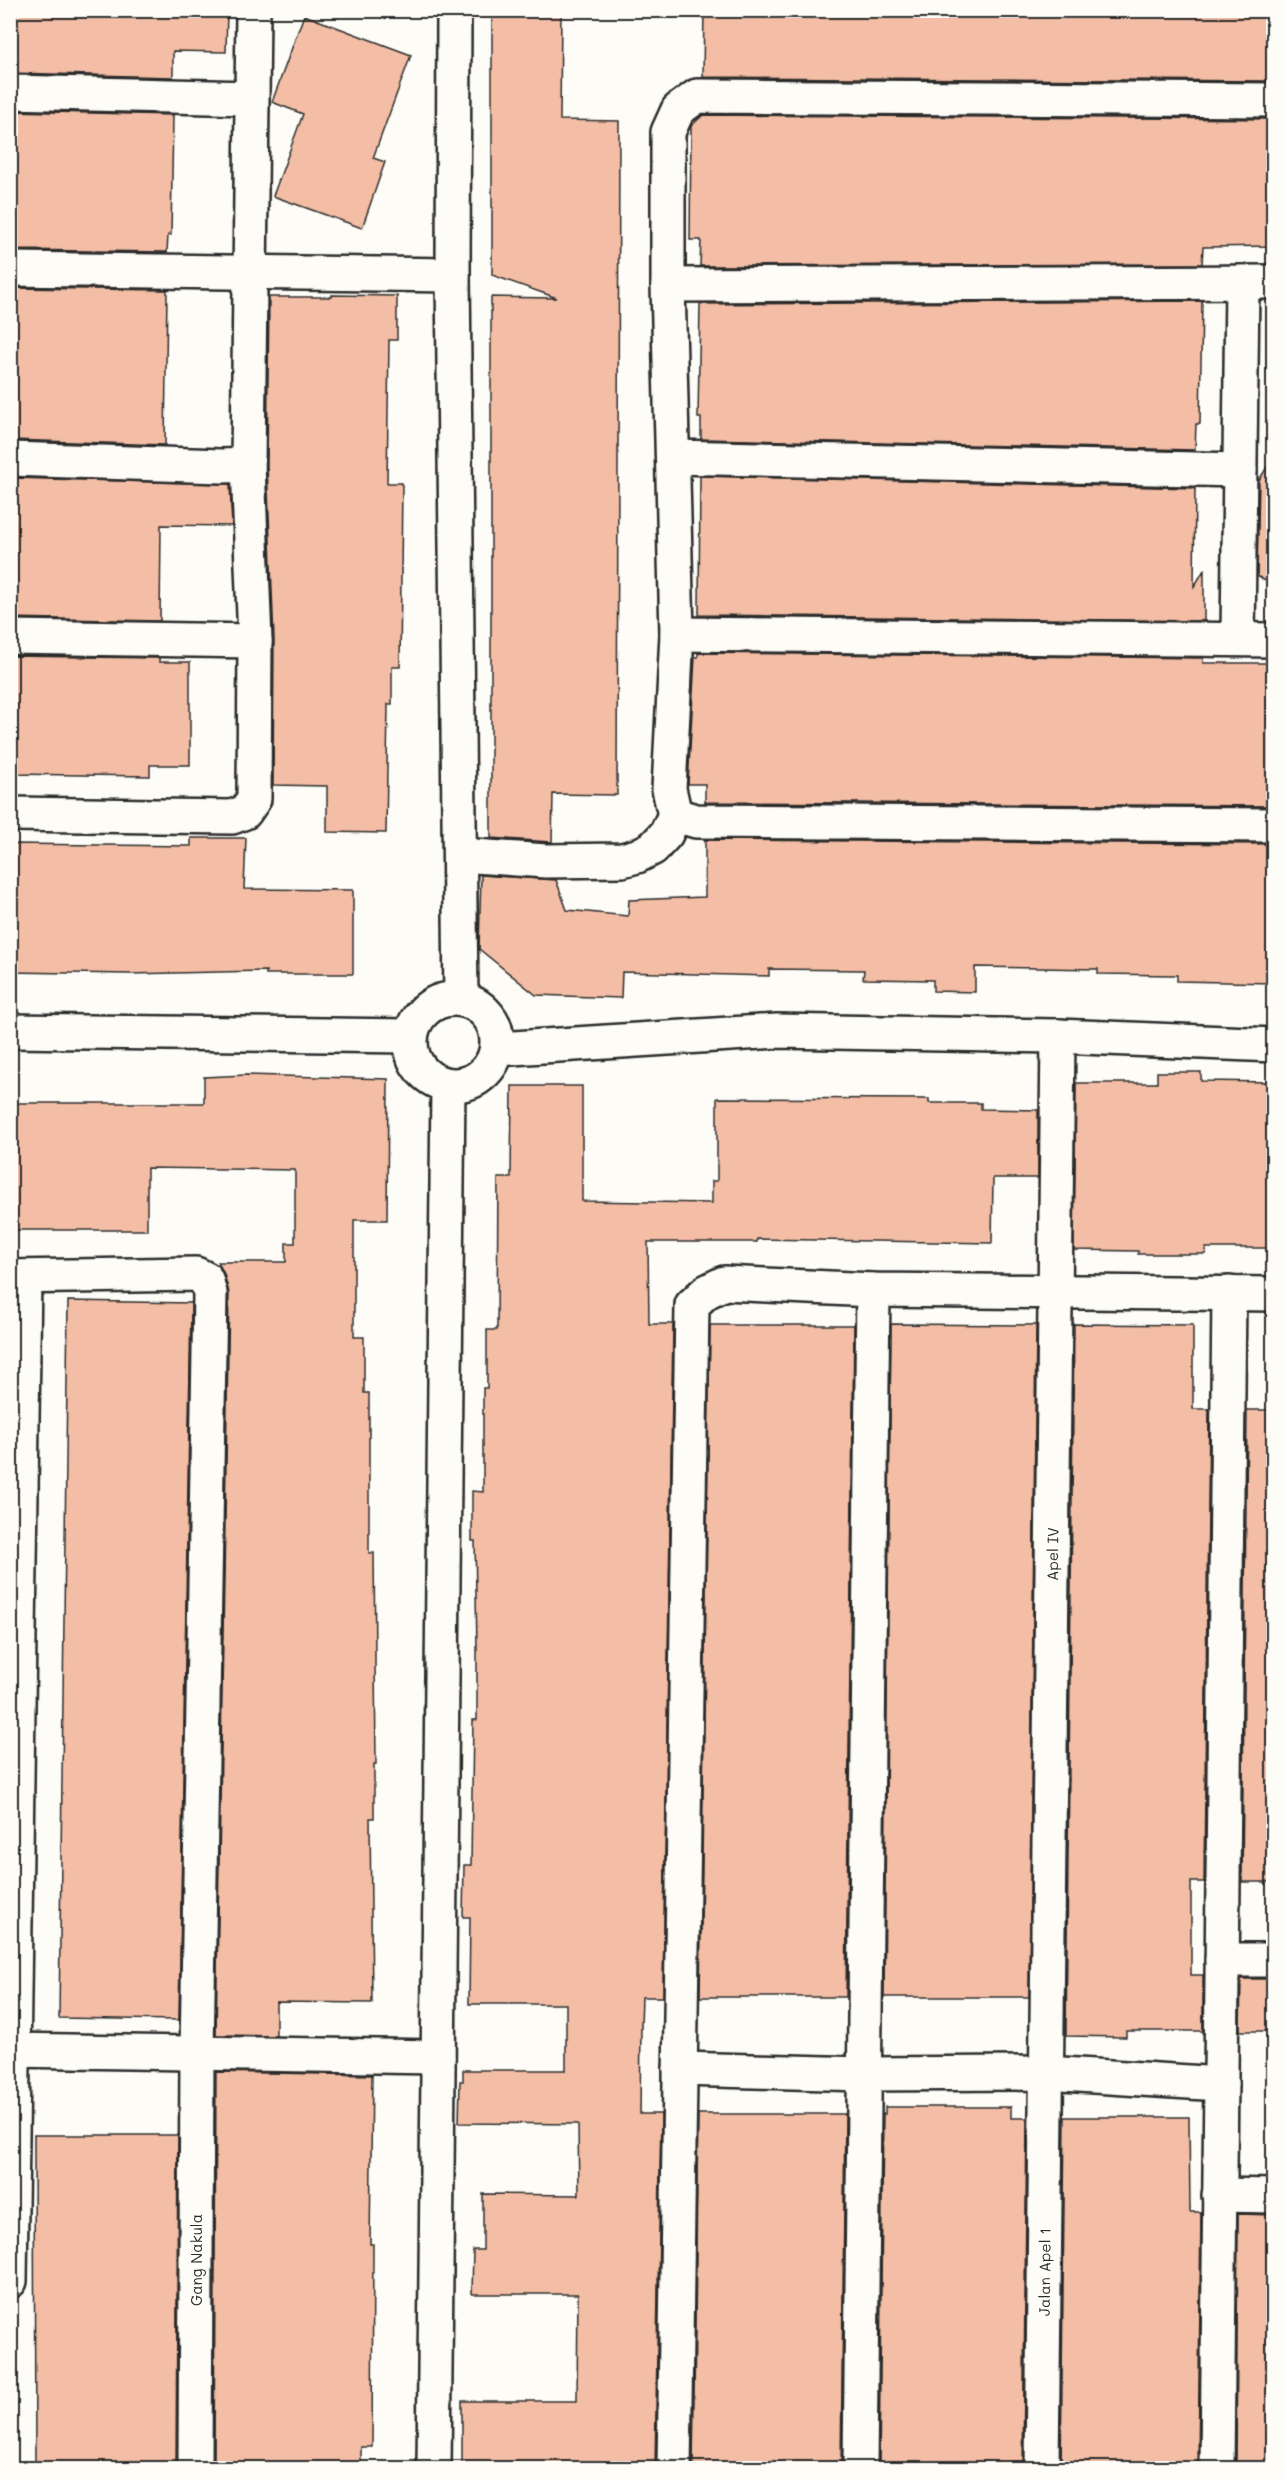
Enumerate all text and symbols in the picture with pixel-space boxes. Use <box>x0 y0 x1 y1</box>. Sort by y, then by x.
street label: Apel IV <box>1042 1527 1063 1581</box>
street label: Gang Nakula <box>186 2214 206 2306</box>
street label: Jalan Apel 1 <box>1034 2228 1055 2316</box>

